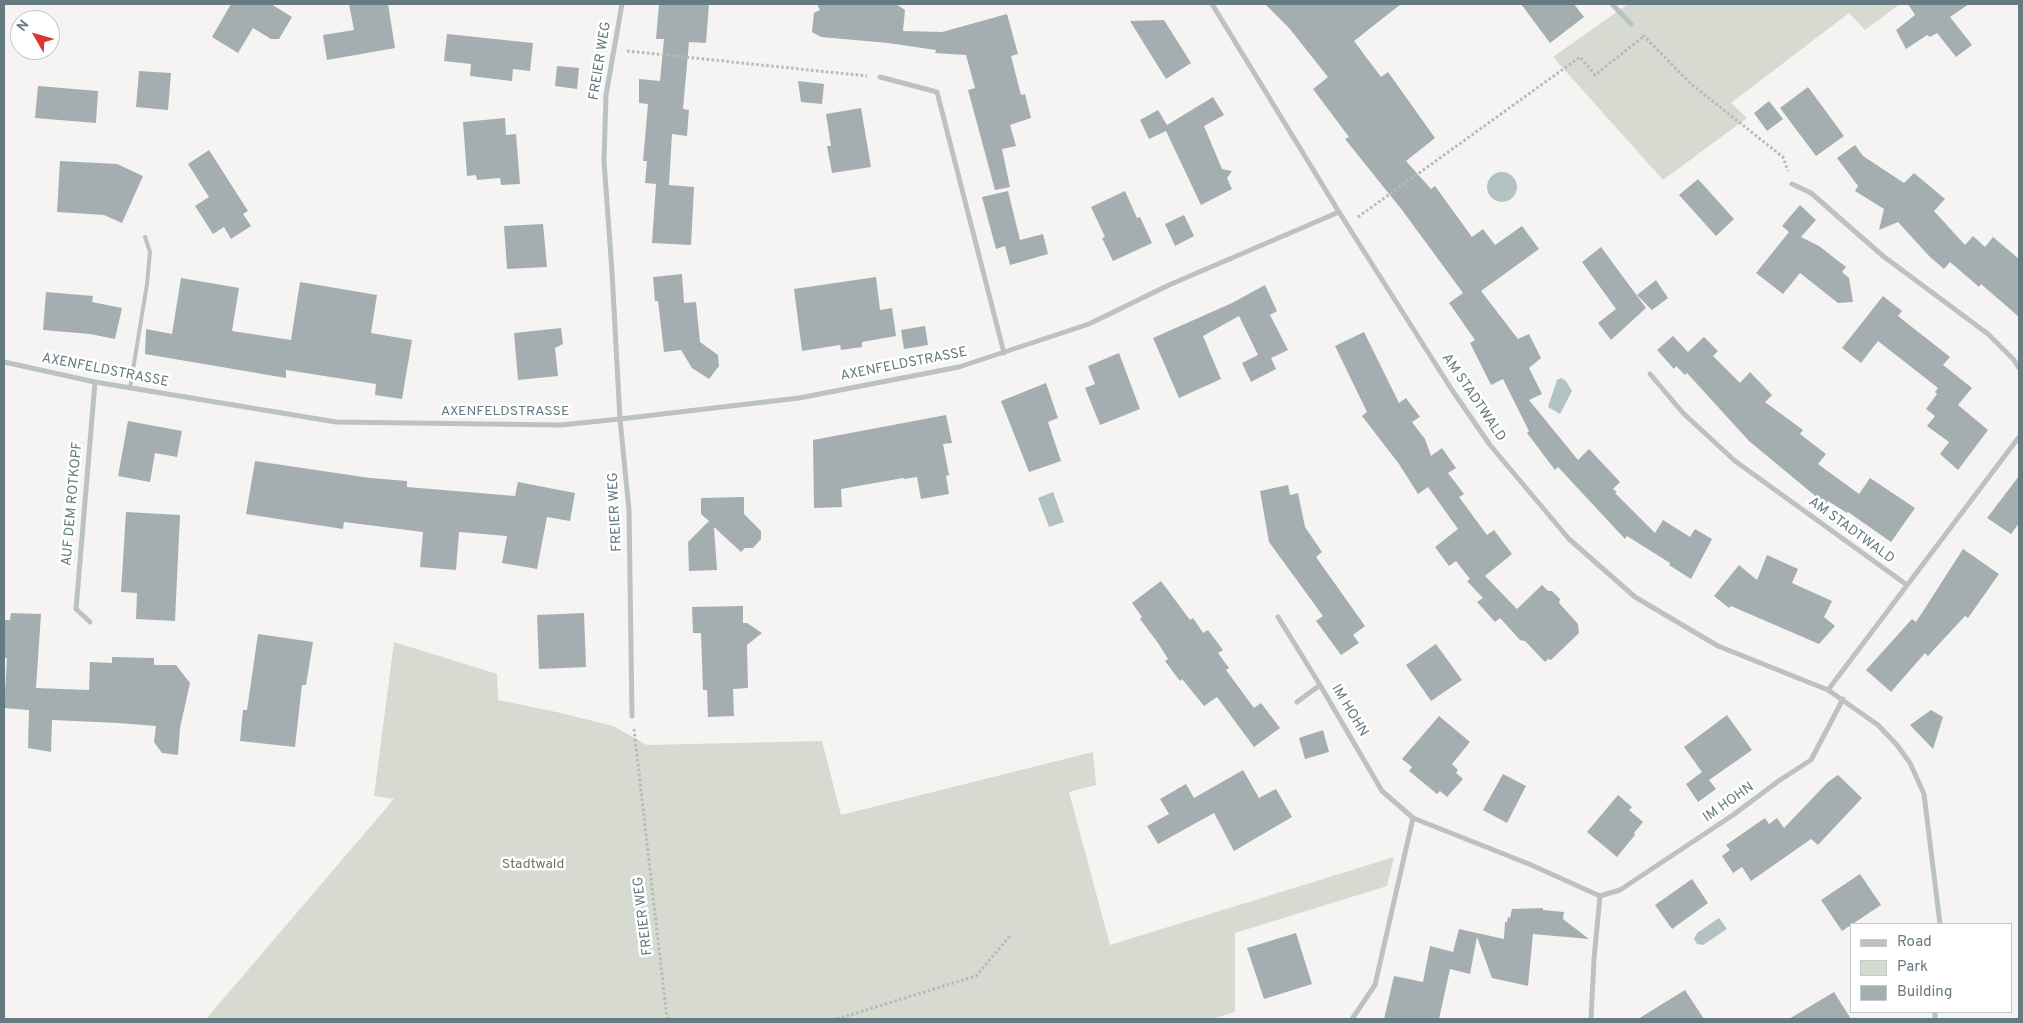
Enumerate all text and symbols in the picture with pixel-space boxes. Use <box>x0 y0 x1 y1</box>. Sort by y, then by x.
north arrow <box>10 10 60 60</box>
text: N <box>14 17 33 35</box>
street label: FREIER WEG <box>586 20 616 102</box>
street label: AXENFELDSTRASSE <box>839 344 969 386</box>
street label: AXENFELDSTRASSE <box>40 350 170 392</box>
street label: AM STADTWALD <box>1437 351 1509 445</box>
street label: AXENFELDSTRASSE <box>441 404 569 420</box>
street label: AUF DEM ROTKOPF <box>59 441 87 567</box>
street label: FREIER WEG <box>606 472 626 552</box>
street label: AM STADTWALD <box>1805 494 1897 568</box>
street label: IM HOHN <box>1327 682 1371 740</box>
street label: IM HOHN <box>1700 779 1758 827</box>
park label: Stadtwald <box>502 857 564 873</box>
street label: FREIER WEG <box>631 876 657 956</box>
legend <box>1850 923 2013 1013</box>
text: Road <box>1897 933 1932 952</box>
text: Park <box>1897 958 1928 977</box>
text: Building <box>1897 983 1952 1002</box>

